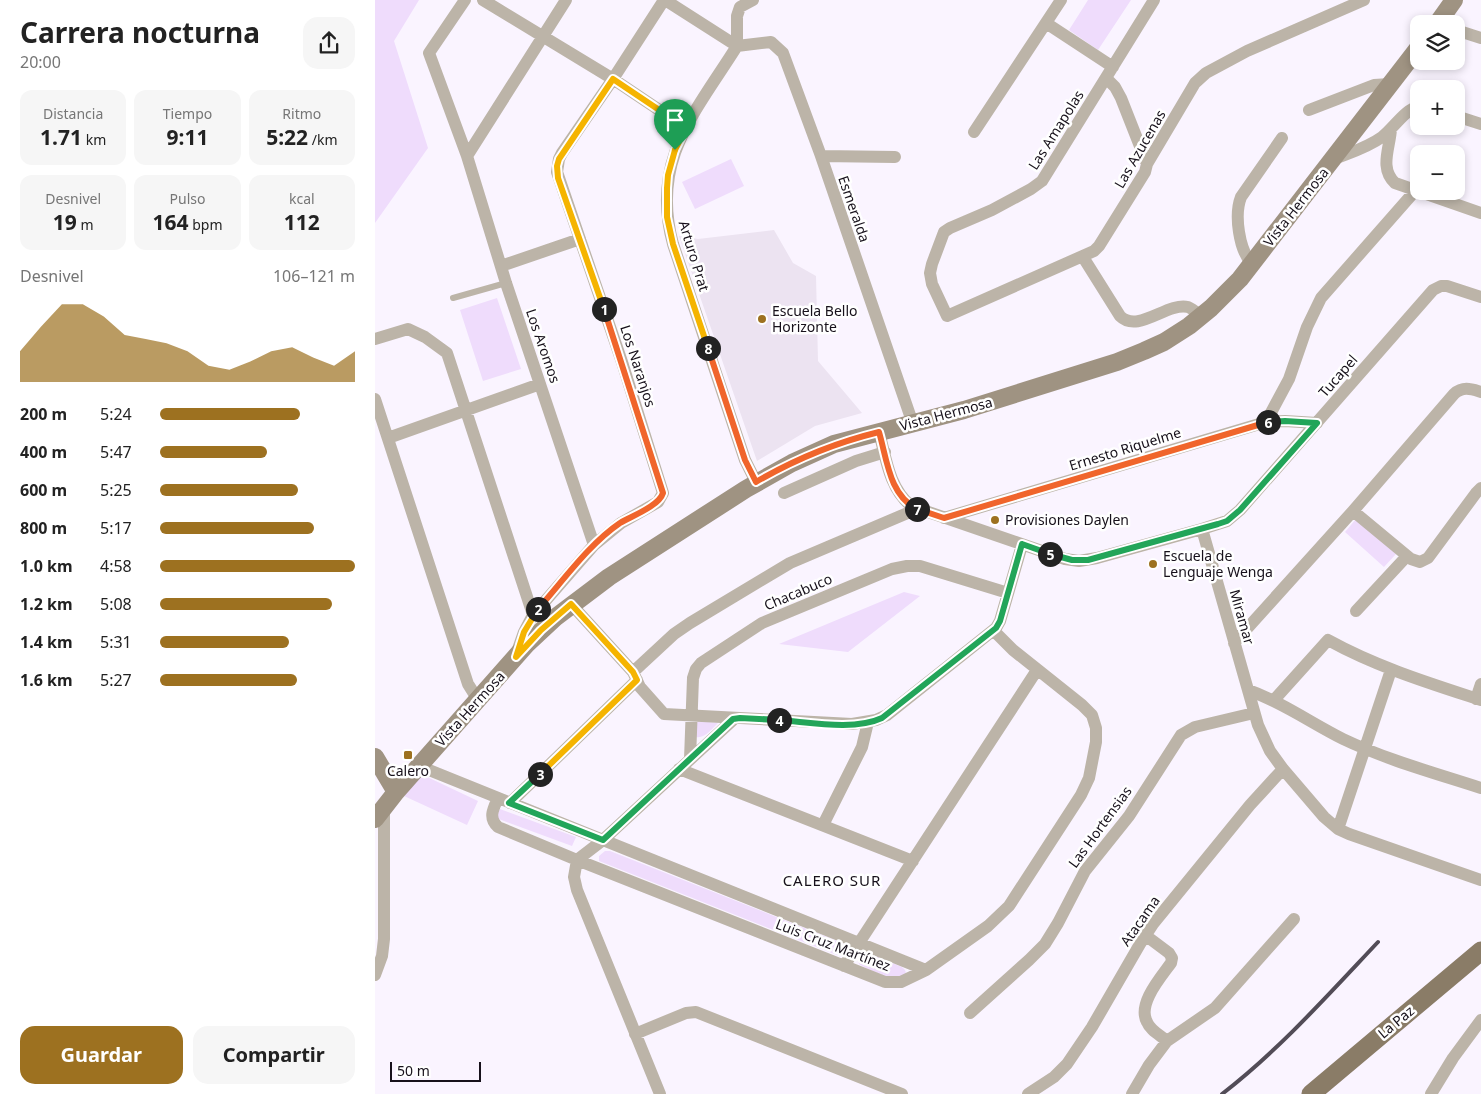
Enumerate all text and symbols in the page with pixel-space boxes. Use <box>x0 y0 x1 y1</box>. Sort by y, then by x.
text: Carrera nocturna <box>20 13 260 51</box>
map controls <box>1410 15 1465 200</box>
button: layers <box>1410 15 1465 70</box>
button: share <box>303 17 355 69</box>
text: 20:00 <box>20 51 61 73</box>
button: + <box>1410 80 1465 135</box>
street label: Las Amapolas <box>1023 86 1088 173</box>
pin <box>654 99 696 150</box>
text: Distancia <box>43 104 103 123</box>
text: Tiempo <box>163 104 212 123</box>
text: Ritmo <box>282 104 321 123</box>
icon: arrive <box>661 106 689 134</box>
street label: Las Azucenas <box>1109 106 1170 191</box>
text: 1.71 <box>40 123 82 151</box>
text: 9:11 <box>167 123 208 151</box>
text: 5:22 <box>266 123 308 151</box>
text: km <box>82 130 106 149</box>
text: /km <box>308 130 338 149</box>
button: − <box>1410 145 1465 200</box>
street label: Vista Hermosa <box>1259 163 1332 250</box>
street label: Esmeralda <box>834 173 875 245</box>
text: Desnivel <box>45 189 101 208</box>
text: Pulso <box>170 189 205 208</box>
text: kcal <box>289 189 315 208</box>
text: 19 <box>53 208 77 236</box>
text: 164 <box>152 208 189 236</box>
text: 112 <box>284 208 320 236</box>
text: m <box>77 215 94 234</box>
text: bpm <box>189 215 222 234</box>
street label: Arturo Prat <box>675 218 714 294</box>
text: Desnivel <box>20 265 84 287</box>
text: 106–121 m <box>273 265 355 287</box>
pin: 1 <box>591 296 617 322</box>
text: 1 <box>600 300 609 319</box>
place label: Escuela Bello Horizonte <box>772 301 858 336</box>
street label: Los Aromos <box>522 306 565 386</box>
marker: Escuela Bello Horizonte <box>756 313 768 325</box>
street label: Los Naranjos <box>616 322 661 410</box>
pin: 8 <box>695 336 721 360</box>
text: 8 <box>704 339 713 358</box>
street label: Tucapel <box>1314 350 1361 401</box>
street label: Vista Hermosa <box>897 392 994 435</box>
text: 200 m <box>20 403 67 425</box>
text: 5:24 <box>100 403 132 425</box>
pin: 6 <box>1255 410 1281 434</box>
text: 6 <box>1264 413 1273 432</box>
street label: Ernesto Riquelme <box>1067 422 1183 475</box>
text: 400 m <box>20 441 67 463</box>
text: 5:47 <box>100 441 132 463</box>
text: 600 m <box>20 479 67 501</box>
text: 5:25 <box>100 479 132 501</box>
pin: 7 <box>905 496 929 522</box>
text: 7 <box>913 500 922 519</box>
place label: Provisiones Daylen <box>1005 510 1129 529</box>
marker: Provisiones Daylen <box>989 514 1001 526</box>
text: 800 m <box>20 517 67 539</box>
text: 5:17 <box>100 517 132 539</box>
pin: 5 <box>1037 542 1063 566</box>
text: 5 <box>1046 545 1055 564</box>
place label: Escuela de Lenguaje Wenga <box>1163 546 1273 581</box>
text: 1.0 km <box>20 555 72 577</box>
text: 4:58 <box>100 555 132 577</box>
marker: Escuela de Lenguaje Wenga <box>1147 558 1159 570</box>
street label: Chacabuco <box>761 569 835 614</box>
street label: Miramar <box>1226 587 1259 647</box>
text: 1.2 km <box>20 593 72 615</box>
text: 5:08 <box>100 593 132 615</box>
pin: 2 <box>525 596 551 622</box>
text: 2 <box>534 600 543 619</box>
text: 1.4 km <box>20 631 72 653</box>
text: 5:31 <box>100 631 132 653</box>
street label: Vista Hermosa <box>431 667 509 750</box>
text: 1.6 km <box>20 669 72 691</box>
text: 5:27 <box>100 669 132 691</box>
pin: 4 <box>767 708 791 732</box>
text: 4 <box>775 711 784 730</box>
marker: Calero <box>402 749 414 761</box>
place label: Calero <box>387 761 429 780</box>
pin: 3 <box>527 762 553 786</box>
text: 3 <box>536 765 545 784</box>
street label: Las Hortensias <box>1064 782 1136 871</box>
district label: CALERO SUR <box>783 870 881 890</box>
street label: Atacama <box>1115 892 1164 950</box>
street label: Luis Cruz Martínez <box>773 914 894 975</box>
street label: La Paz <box>1374 1001 1418 1042</box>
button: Guardar <box>20 1026 183 1084</box>
button: Compartir <box>193 1026 355 1084</box>
scale bar <box>390 1059 481 1082</box>
text: 50 m <box>397 1061 430 1080</box>

